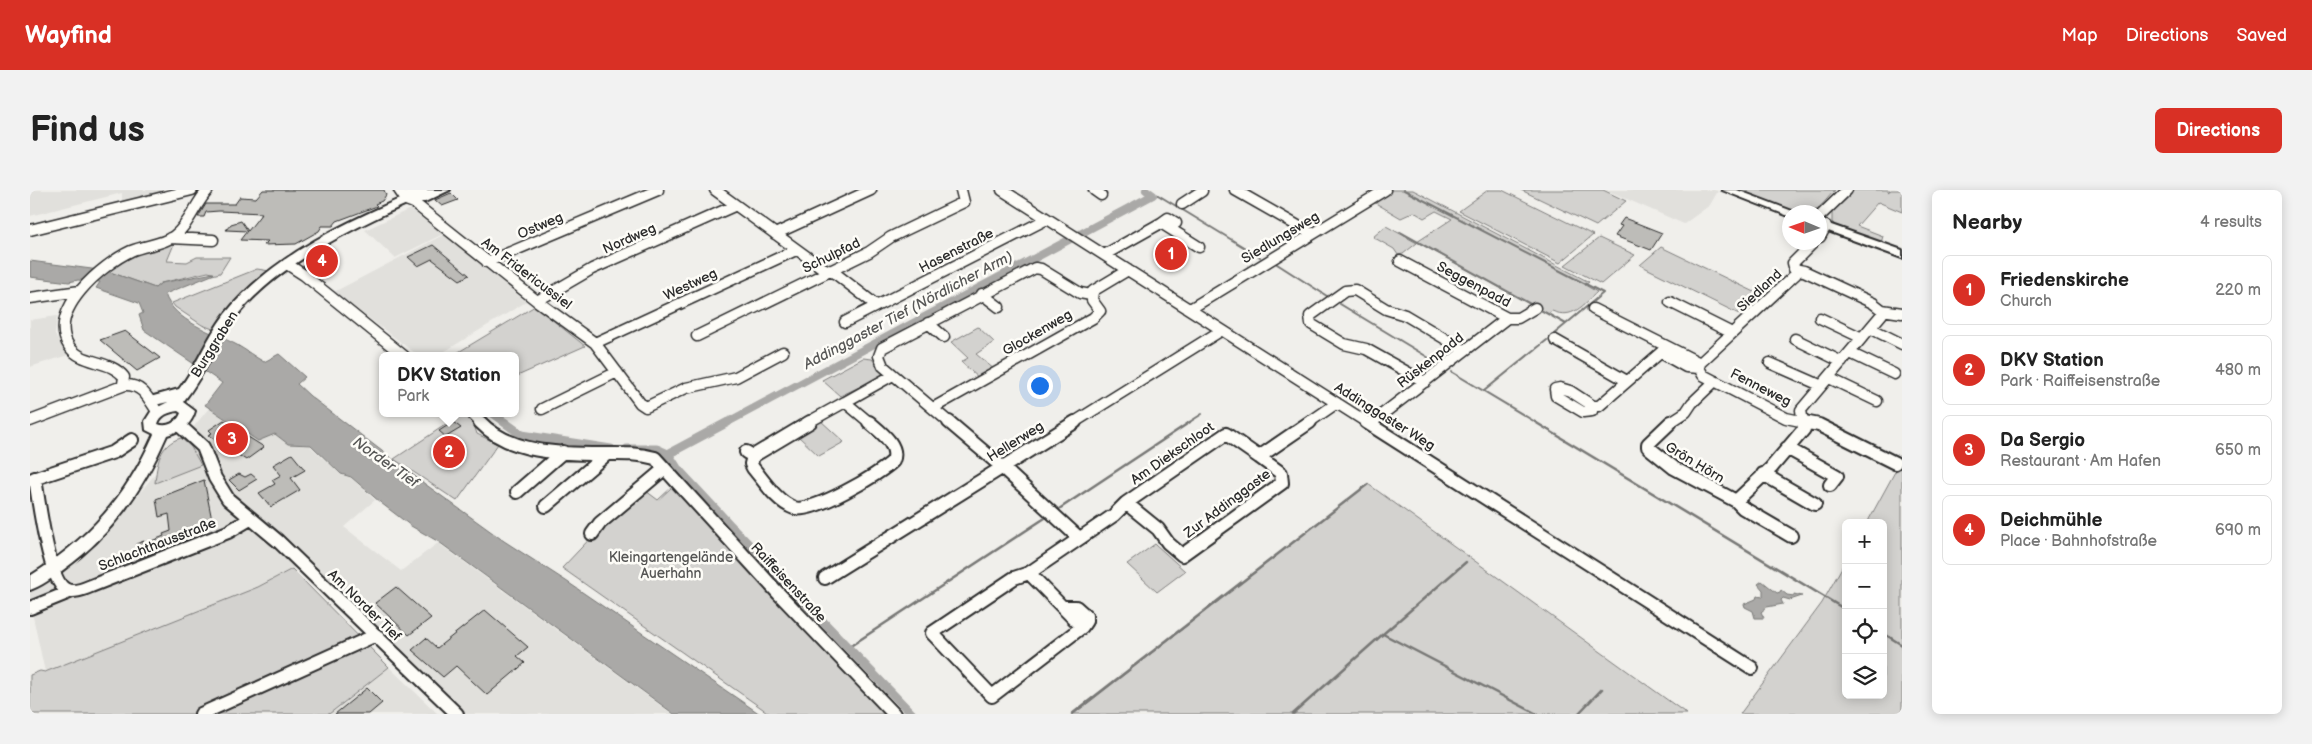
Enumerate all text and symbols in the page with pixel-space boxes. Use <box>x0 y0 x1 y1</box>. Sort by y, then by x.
text: Wayfind <box>25 21 112 50</box>
text: Map <box>2062 25 2098 46</box>
text: Directions <box>2126 25 2208 46</box>
text: Saved <box>2236 25 2287 46</box>
button: Directions <box>2155 108 2282 153</box>
text: Find us <box>30 109 145 152</box>
north arrow <box>1782 205 1827 250</box>
street label: Ostweg <box>515 208 565 243</box>
street label: Siedlungsweg <box>1238 208 1322 267</box>
text: Nearby <box>1952 210 2022 235</box>
text: 4 results <box>2200 213 2262 232</box>
street label: Nordweg <box>600 219 658 258</box>
street label: Hasenstraße <box>916 224 996 276</box>
street label: Am Fridericussiel <box>478 234 575 313</box>
street label: Schulpfad <box>799 234 863 277</box>
pin: 1 <box>1155 235 1187 273</box>
pin: 4 <box>306 242 338 280</box>
water label: Addinggaster Tief (Nördlicher Arm) <box>799 247 1017 374</box>
street label: Seggenpadd <box>1434 258 1514 311</box>
street label: Westweg <box>661 265 720 304</box>
street label: Siedland <box>1733 265 1785 315</box>
text: Friedenskirche <box>2000 269 2129 292</box>
text: 1 <box>1966 281 1972 300</box>
text: 220 m <box>2215 281 2261 300</box>
text: Church <box>2000 292 2052 311</box>
street label: Glockenweg <box>1000 306 1075 359</box>
street label: Burggraben <box>187 308 242 381</box>
street label: Rüskenpadd <box>1394 329 1467 392</box>
text: DKV Station <box>2000 349 2104 372</box>
popup <box>379 352 519 417</box>
text: 2 <box>1964 361 1974 380</box>
text: 480 m <box>2215 361 2261 380</box>
text: DKV Station <box>397 364 501 387</box>
street label: Fenneweg <box>1728 365 1794 410</box>
text: Park · Raiffeisenstraße <box>2000 372 2160 391</box>
your location <box>1027 373 1053 399</box>
street label: Addinggaster Weg <box>1331 379 1438 454</box>
text: Park <box>397 387 429 406</box>
street label: Hellerweg <box>984 417 1047 466</box>
street label: Am Diekschloot <box>1127 418 1218 488</box>
pin: 3 <box>216 420 248 458</box>
text: Da Sergio <box>2000 429 2085 452</box>
water label: Norder Tief <box>349 433 424 493</box>
pin: 2 <box>433 433 465 471</box>
street label: Grön Hörn <box>1662 438 1727 487</box>
text: 3 <box>1964 441 1974 460</box>
text: 650 m <box>2215 441 2261 460</box>
text: Restaurant · Am Hafen <box>2000 452 2161 471</box>
street label: Zur Addinggaste <box>1180 465 1274 542</box>
text: Deichmühle <box>2000 509 2102 532</box>
street label: Schlachthausstraße <box>96 514 218 575</box>
map controls <box>1842 519 1887 699</box>
button: + <box>1842 519 1887 564</box>
text: 4 <box>1964 521 1974 540</box>
text: 690 m <box>2215 521 2261 540</box>
text: Place · Bahnhofstraße <box>2000 532 2157 551</box>
street label: Raiffeisenstraße <box>747 539 830 626</box>
park label: Kleingartengelände Auerhahn <box>609 549 733 582</box>
button: − <box>1842 564 1887 609</box>
street label: Am Norder Tief <box>324 566 405 645</box>
button: locate <box>1842 609 1887 654</box>
button: layers <box>1842 654 1887 699</box>

